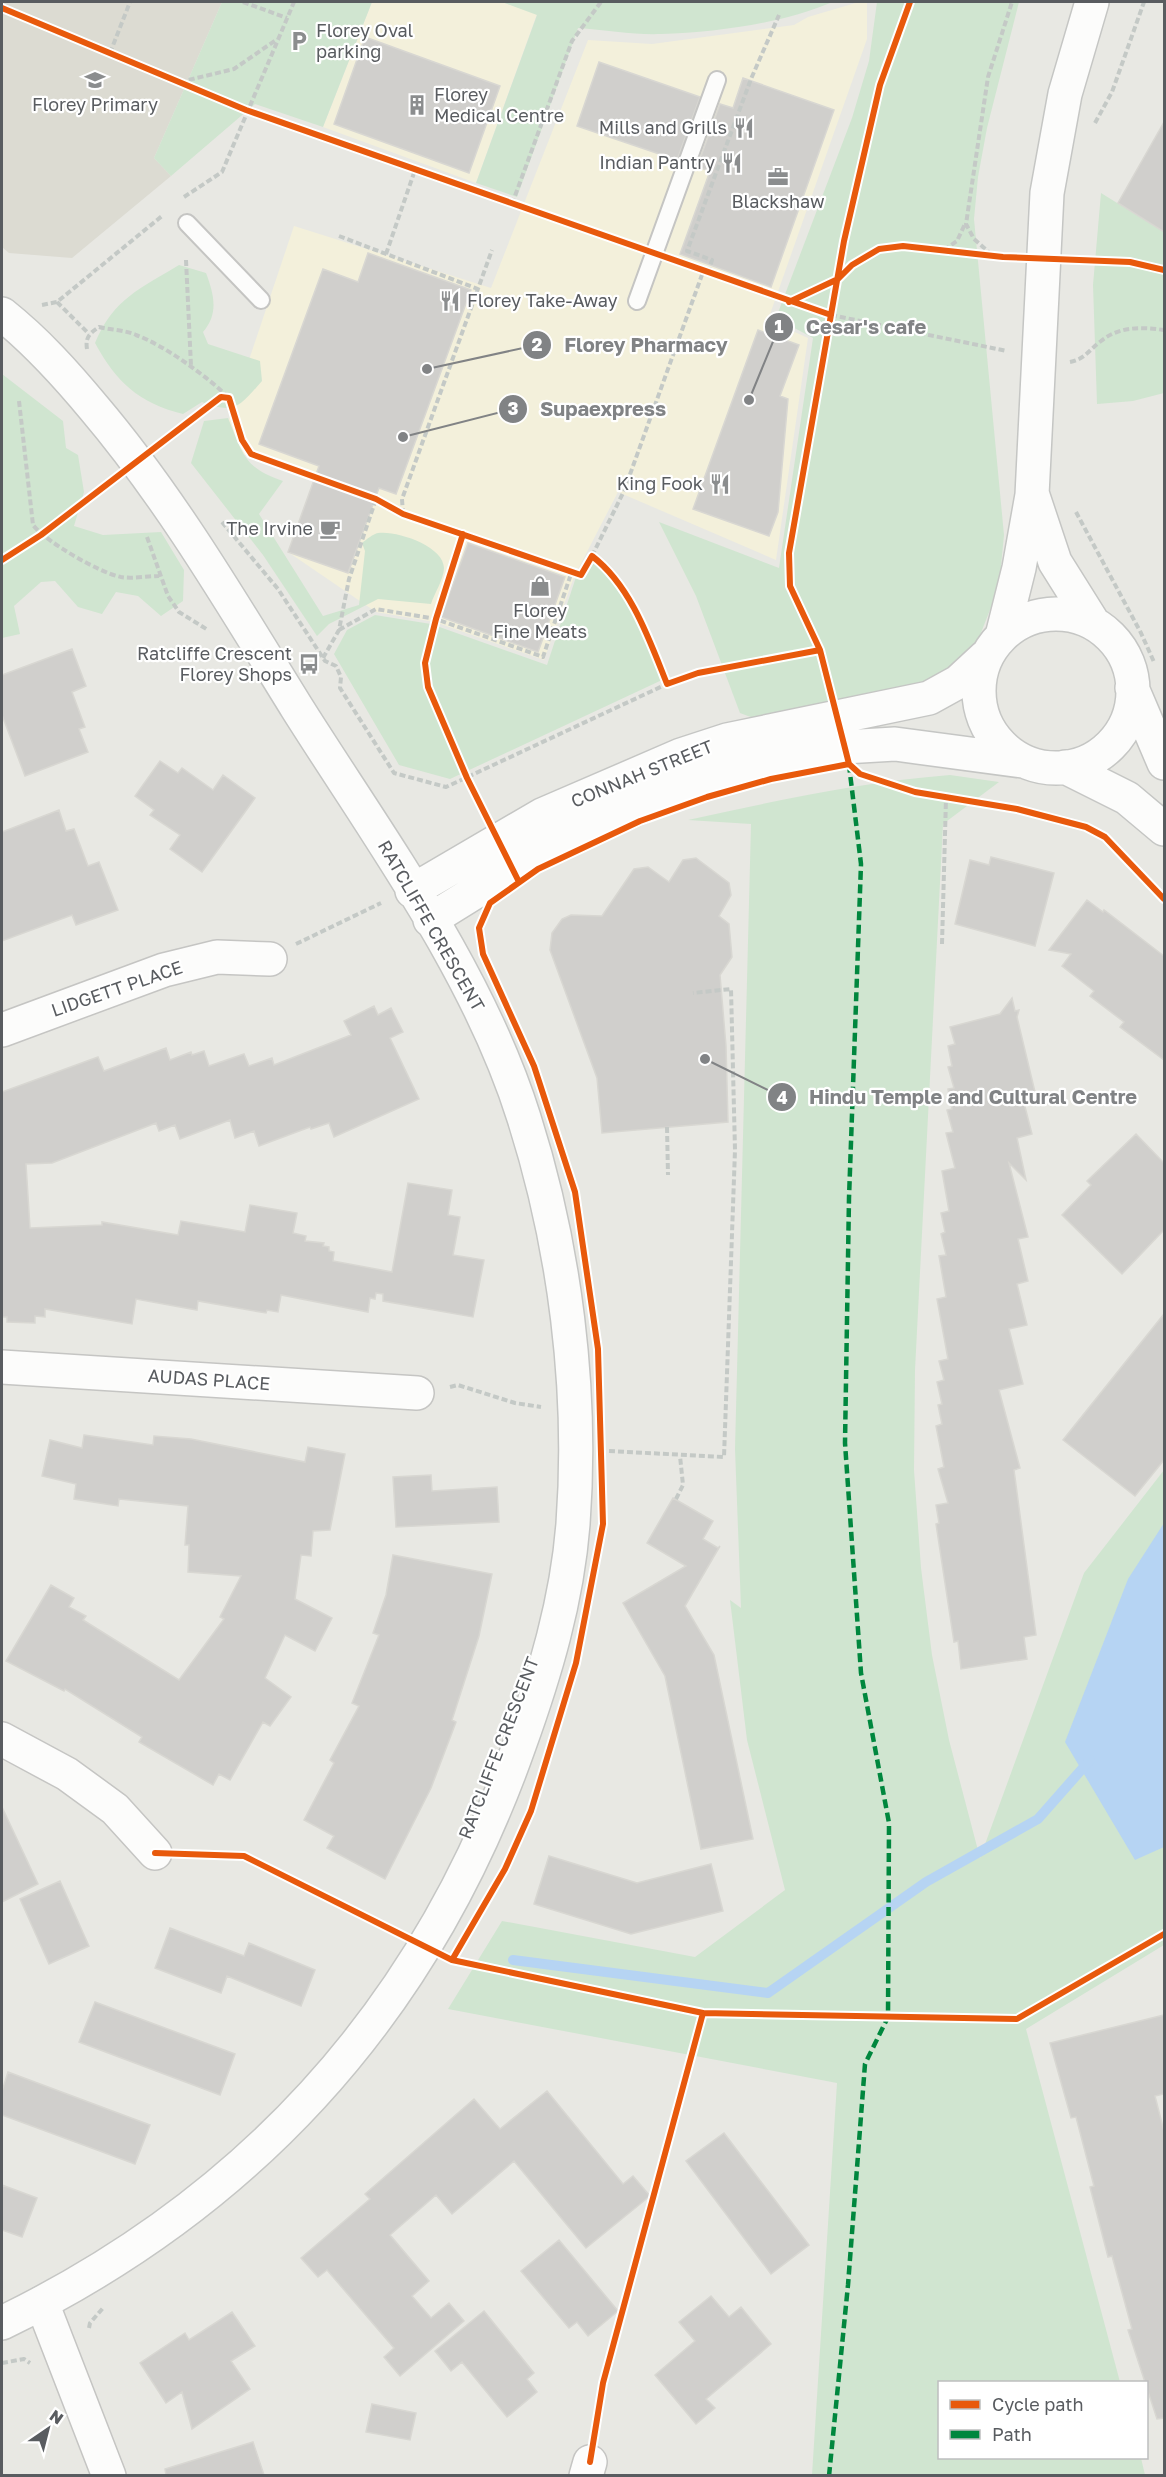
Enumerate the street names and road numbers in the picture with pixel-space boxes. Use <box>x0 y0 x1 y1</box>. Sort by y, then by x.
street label: CONNAH STREET <box>567 735 716 812</box>
street label: RATCLIFFE CRESCENT <box>374 836 490 1015</box>
street label: LIDGETT PLACE <box>48 955 185 1021</box>
street label: AUDAS PLACE <box>147 1364 271 1394</box>
street label: RATCLIFFE CRESCENT <box>453 1653 543 1842</box>

